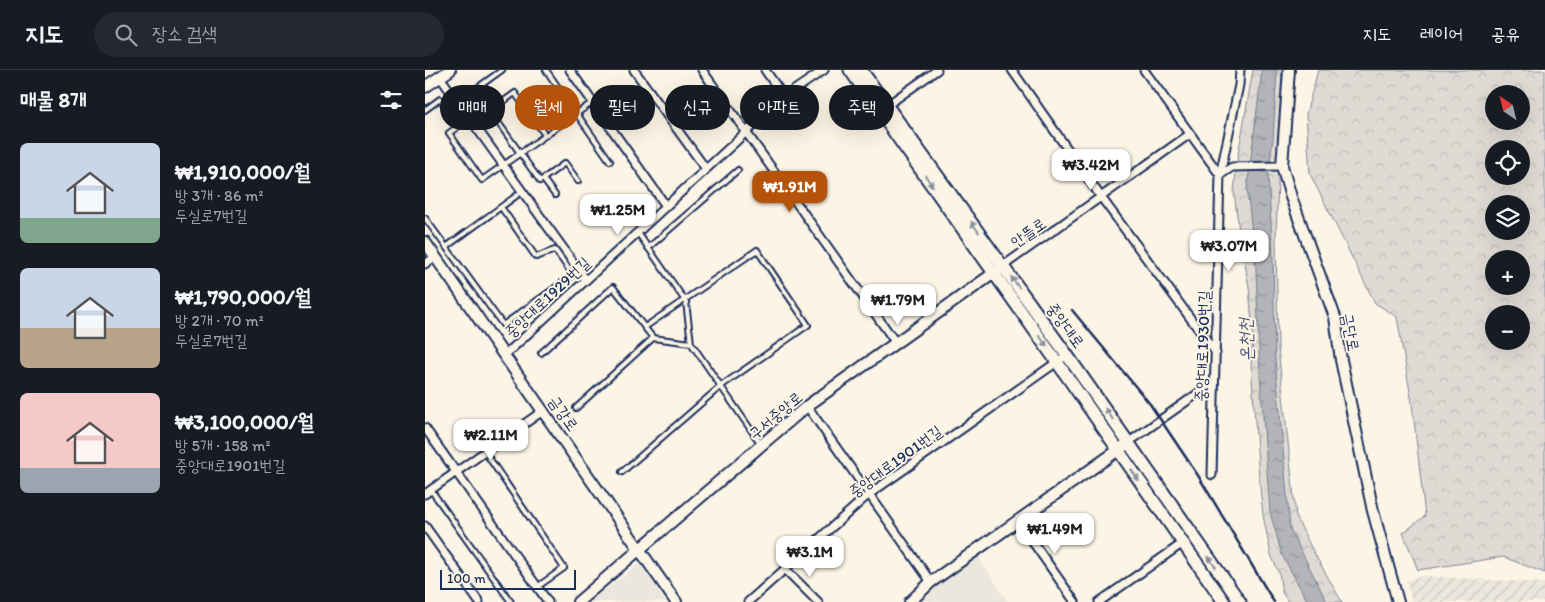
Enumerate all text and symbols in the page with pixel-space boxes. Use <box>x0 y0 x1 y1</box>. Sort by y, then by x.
search box <box>94 12 444 57</box>
text: 지도 <box>25 19 64 48</box>
icon: search <box>112 21 140 49</box>
text: 장소 검색 <box>152 22 217 45</box>
text: 지도 <box>1363 23 1392 45</box>
text: 레이어 <box>1420 23 1463 45</box>
text: 공유 <box>1491 23 1520 45</box>
chip: 매매 <box>440 85 505 130</box>
chip: 월세 <box>515 85 580 130</box>
chip: 필터 <box>590 85 655 130</box>
chip: 신규 <box>665 85 730 130</box>
chip: 아파트 <box>740 85 819 130</box>
chip: 주택 <box>829 85 894 130</box>
north arrow <box>1485 85 1530 130</box>
map controls <box>1485 85 1530 350</box>
icon: filters <box>377 86 405 114</box>
text: 매물 8개 <box>20 87 87 112</box>
button: locate <box>1485 140 1530 185</box>
pin: ₩3.42M <box>1050 148 1132 191</box>
text: ₩3.42M <box>1063 155 1119 174</box>
text: ₩1,910,000/월 <box>175 159 311 184</box>
icon: home <box>60 163 120 223</box>
pin: ₩1.91M <box>749 170 831 213</box>
one-way arrow <box>924 174 934 188</box>
text: ₩1.91M <box>763 177 817 196</box>
text: 방 3개 · 86 m² <box>175 186 263 205</box>
pin: ₩1.25M <box>577 194 659 236</box>
button: layers <box>1485 195 1530 240</box>
text: ₩1.25M <box>591 200 645 219</box>
text: 두실로7번길 <box>175 206 247 225</box>
street label: 안뜰로 <box>1007 214 1050 251</box>
one-way arrow <box>970 220 980 234</box>
pin: ₩3.07M <box>1188 230 1270 272</box>
text: ₩3.07M <box>1201 236 1257 255</box>
button: + <box>1485 250 1530 295</box>
street label: 중앙대로1929번길 <box>501 253 594 342</box>
one-way arrow <box>1010 275 1020 289</box>
text: ₩1,790,000/월 <box>175 284 312 309</box>
pin: ₩1.79M <box>857 284 939 326</box>
icon: home <box>60 288 120 348</box>
text: ₩1.79M <box>871 290 925 309</box>
street label: 중앙대로1930번길 <box>1191 290 1214 402</box>
street label: 중앙대로 <box>1043 299 1088 352</box>
button: − <box>1485 305 1530 350</box>
text: 방 2개 · 70 m² <box>175 311 264 330</box>
street label: 금단로 <box>1337 311 1364 353</box>
water label: 온천천 <box>1234 316 1258 362</box>
text: 두실로7번길 <box>175 331 247 350</box>
one-way arrow <box>1038 334 1048 348</box>
street label: 구서중앙로 <box>745 387 806 443</box>
street label: 금강로 <box>545 392 582 435</box>
one-way arrow <box>1104 408 1114 421</box>
text: ₩3,100,000/월 <box>175 409 315 434</box>
icon: home <box>60 413 120 473</box>
pin: ₩2.11M <box>450 418 532 461</box>
street label: 중앙대로1901번길 <box>845 421 946 502</box>
text: ₩2.11M <box>464 425 518 444</box>
text: 방 5개 · 158 m² <box>175 436 270 455</box>
text: 중앙대로1901번길 <box>175 456 285 475</box>
one-way arrow <box>1130 468 1140 481</box>
pin: ₩1.49M <box>1014 512 1096 555</box>
text: ₩1.49M <box>1027 519 1083 538</box>
pin: ₩3.1M <box>775 536 845 578</box>
text: ₩3.1M <box>787 542 833 561</box>
one-way arrow <box>1207 555 1217 569</box>
scale bar <box>440 567 576 590</box>
text: 100 m <box>447 570 486 587</box>

